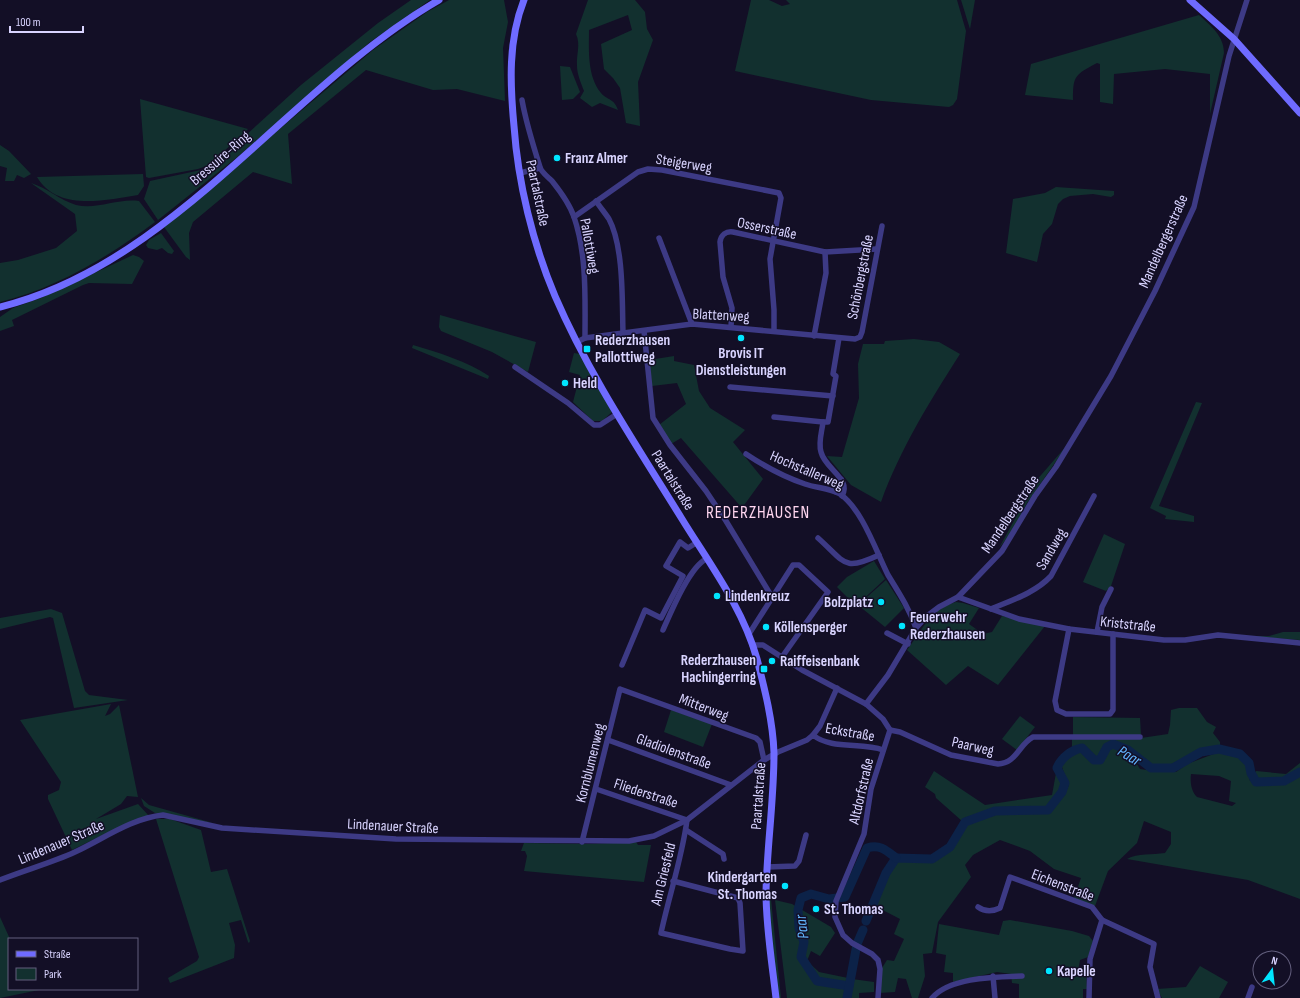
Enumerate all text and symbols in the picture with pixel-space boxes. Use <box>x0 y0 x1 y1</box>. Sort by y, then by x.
scale bar <box>10 8 83 34</box>
text: 100 m <box>16 15 41 30</box>
street label: Bressuire-Ring <box>186 127 255 190</box>
place label: Franz Almer <box>565 149 628 168</box>
street label: Steigerweg <box>655 150 713 177</box>
marker: Franz Almer <box>552 153 562 163</box>
street label: Paartalstraße <box>521 158 554 228</box>
street label: Mandelbergerstraße <box>1134 191 1193 291</box>
street label: Osserstraße <box>735 213 798 244</box>
street label: Pallottiweg <box>575 217 604 275</box>
street label: Schönbergstraße <box>843 233 878 321</box>
street label: Blattenweg <box>692 305 750 326</box>
place label: Rederzhausen Pallottiweg <box>595 331 670 367</box>
marker: Brovis IT Dienstleistungen <box>736 333 746 343</box>
marker: Rederzhausen Pallottiweg <box>582 344 592 354</box>
place label: Brovis IT Dienstleistungen <box>696 344 786 380</box>
place label: Held <box>573 374 597 393</box>
marker: Held <box>560 378 570 388</box>
street label: Hochstallerweg <box>767 446 847 495</box>
street label: Paartalstraße <box>647 447 698 514</box>
street label: Mandelbergstraße <box>977 471 1044 557</box>
district label: REDERZHAUSEN <box>706 503 810 523</box>
street label: Sandweg <box>1032 525 1071 574</box>
place label: Lindenkreuz <box>725 587 790 606</box>
marker: Lindenkreuz <box>712 591 722 601</box>
place label: Bolzplatz <box>824 593 873 612</box>
marker: Bolzplatz <box>876 597 886 607</box>
place label: Feuerwehr Rederzhausen <box>910 608 985 644</box>
street label: Kriststraße <box>1099 612 1157 637</box>
place label: Köllensperger <box>774 618 847 637</box>
marker: Feuerwehr Rederzhausen <box>897 621 907 631</box>
marker: Köllensperger <box>761 622 771 632</box>
place label: Rederzhausen Hachingerring <box>681 651 757 687</box>
place label: Raiffeisenbank <box>780 652 860 671</box>
marker: Raiffeisenbank <box>767 656 777 666</box>
marker: Rederzhausen Hachingerring <box>759 664 769 674</box>
street label: Mitterweg <box>676 689 731 726</box>
street label: Eckstraße <box>824 719 876 746</box>
street label: Kornblumenweg <box>571 721 610 805</box>
street label: Gladiolenstraße <box>634 729 714 774</box>
street label: Paarweg <box>950 732 996 761</box>
water label: Paar <box>1114 742 1145 771</box>
street label: Altdorfstraße <box>844 756 878 827</box>
street label: Paartalstraße <box>747 762 770 830</box>
street label: Fliederstraße <box>611 774 680 813</box>
street label: Lindenauer Straße <box>347 815 439 838</box>
street label: Lindenauer Straße <box>15 816 107 869</box>
street label: Am Griesfeld <box>646 841 680 908</box>
street label: Eichenstraße <box>1029 865 1097 906</box>
place label: Kindergarten St. Thomas <box>708 868 777 904</box>
marker: Kindergarten St. Thomas <box>780 881 790 891</box>
place label: St. Thomas <box>824 900 883 919</box>
marker: St. Thomas <box>811 904 821 914</box>
water label: Paar <box>792 913 813 940</box>
legend <box>8 938 138 990</box>
text: Straße <box>44 947 71 962</box>
north arrow <box>1252 950 1292 990</box>
text: N <box>1270 954 1279 968</box>
place label: Kapelle <box>1057 962 1096 981</box>
marker: Kapelle <box>1044 966 1054 976</box>
text: Park <box>44 967 62 982</box>

